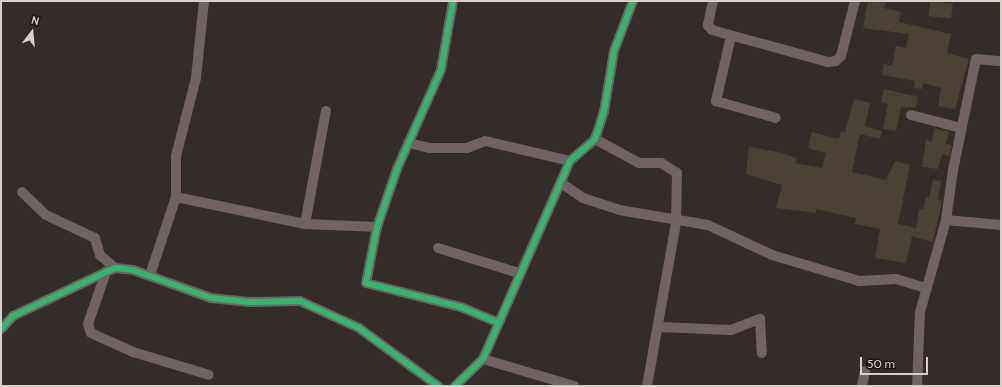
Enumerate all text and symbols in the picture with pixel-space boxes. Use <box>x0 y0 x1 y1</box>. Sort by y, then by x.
north arrow <box>12 12 52 52</box>
text: N <box>30 13 41 28</box>
scale bar <box>862 349 930 375</box>
text: 50 m <box>867 356 895 371</box>

